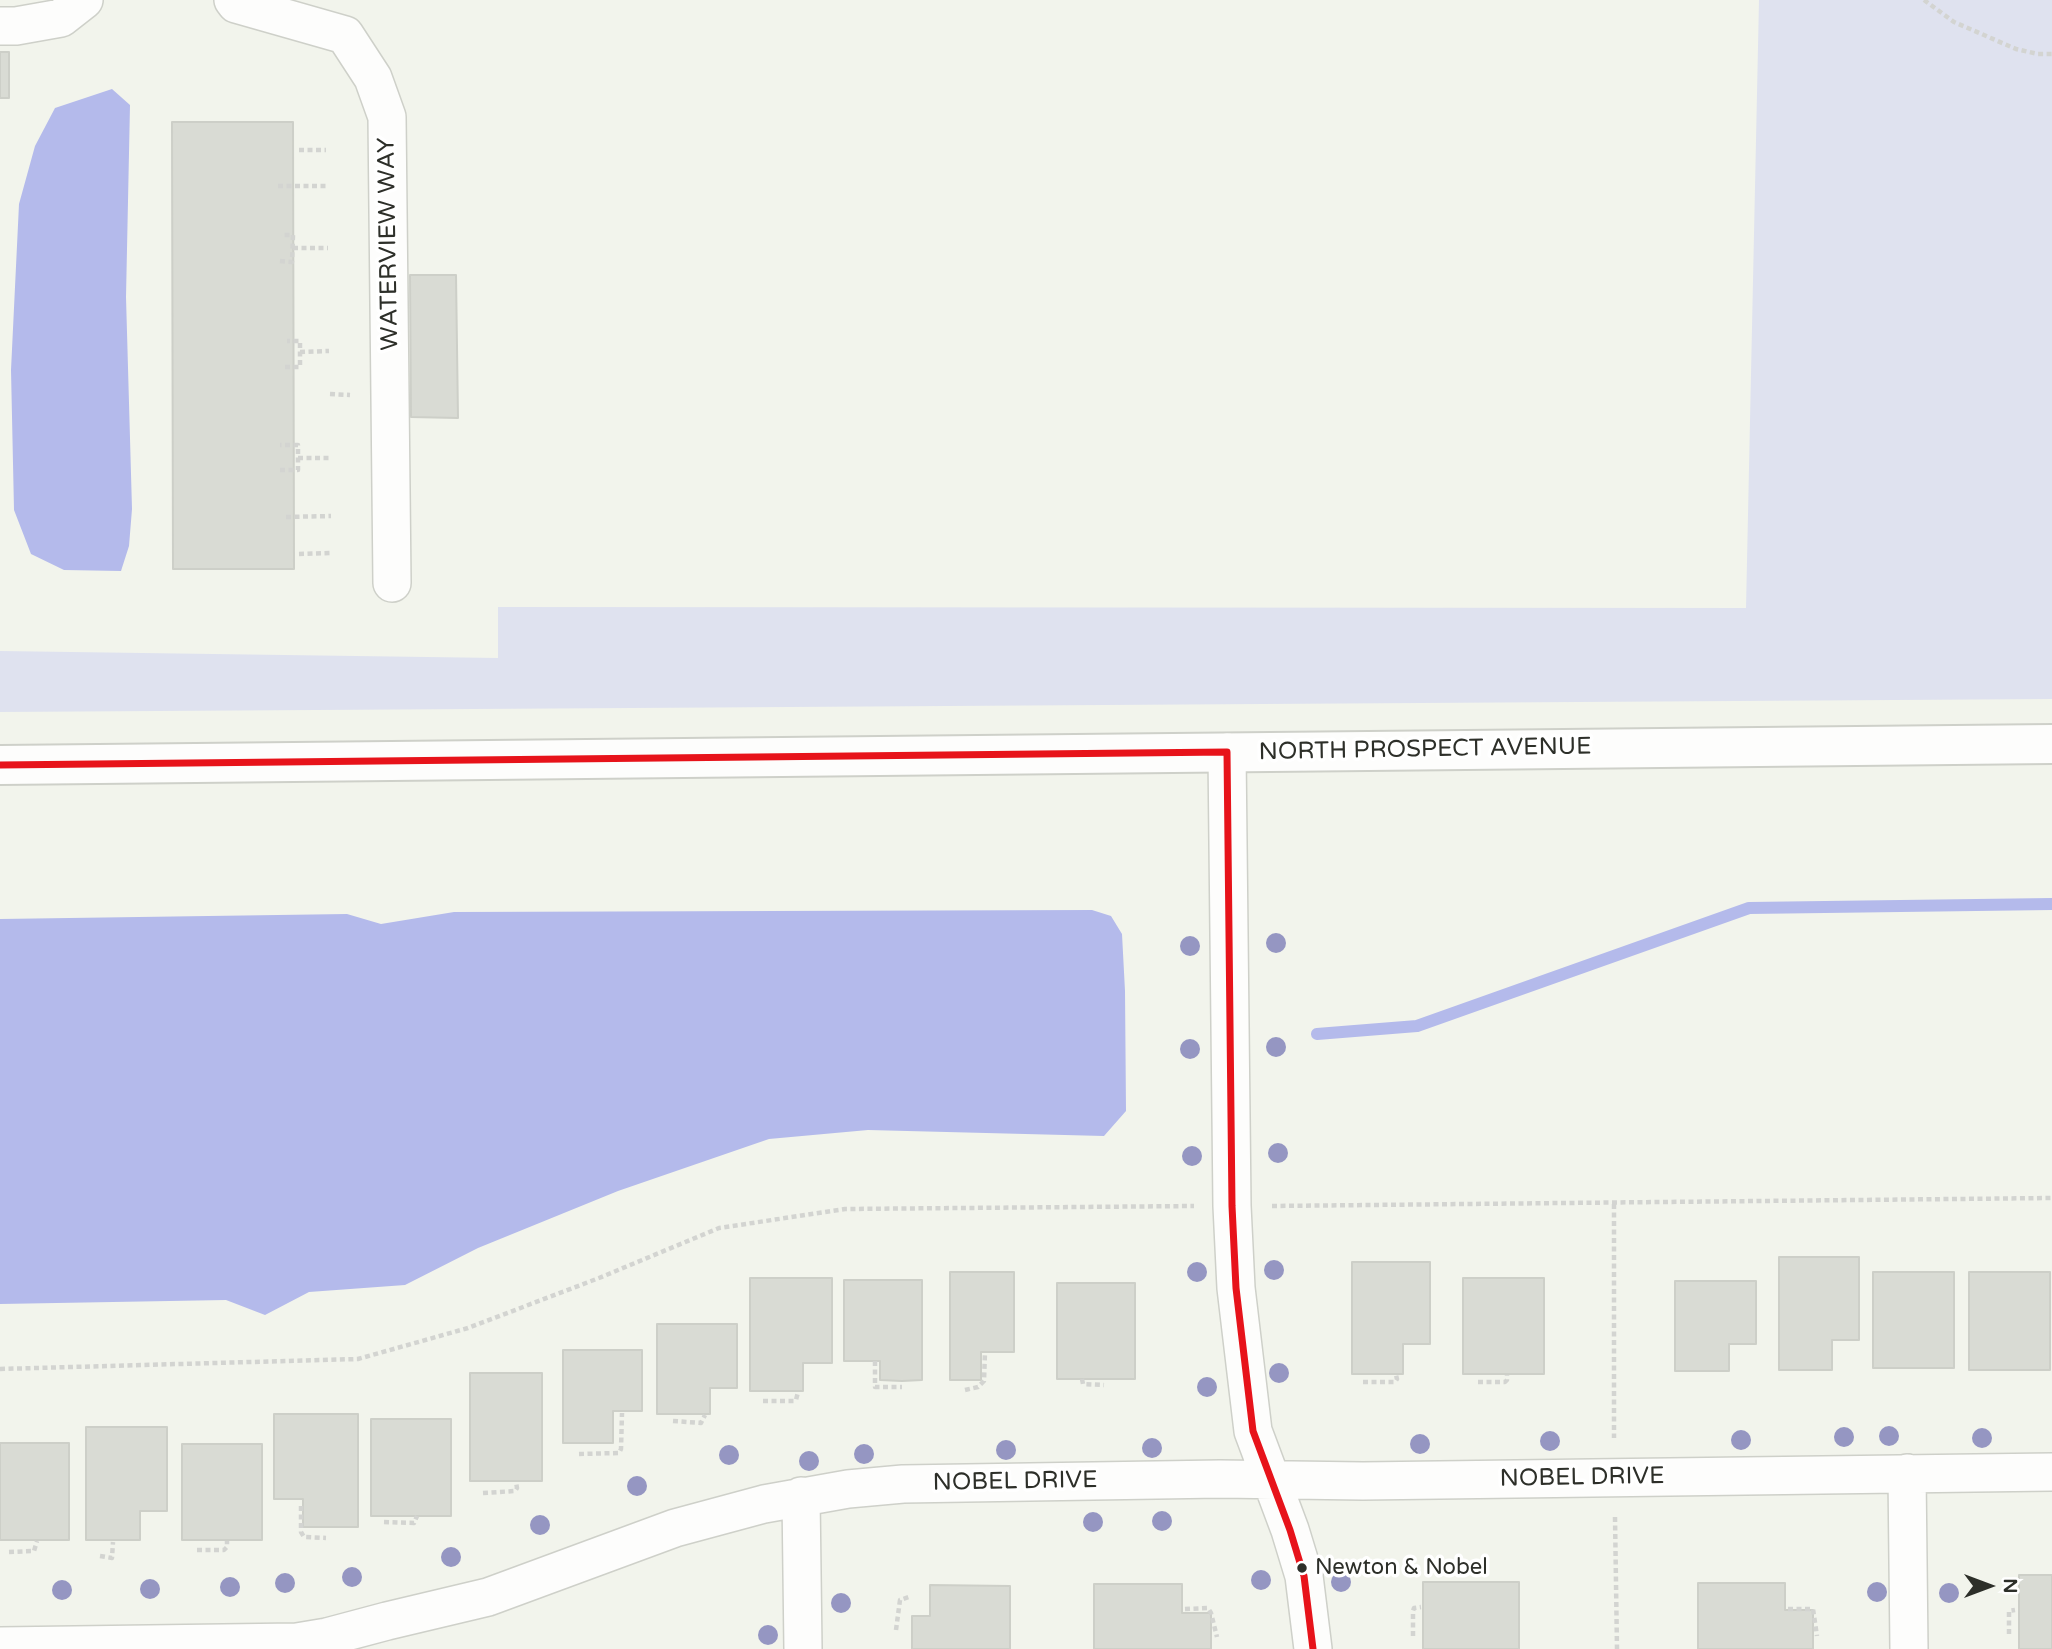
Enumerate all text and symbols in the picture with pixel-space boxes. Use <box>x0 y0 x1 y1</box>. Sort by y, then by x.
street label: WATERVIEW WAY <box>373 137 405 351</box>
street label: NORTH PROSPECT AVENUE <box>1258 733 1592 767</box>
street label: NOBEL DRIVE <box>1499 1462 1665 1494</box>
street label: NOBEL DRIVE <box>932 1466 1098 1498</box>
north arrow <box>1954 1551 2024 1621</box>
place label: Newton & Nobel <box>1315 1555 1488 1581</box>
marker: Newton & Nobel <box>1295 1561 1309 1575</box>
text: N <box>1999 1578 2021 1594</box>

